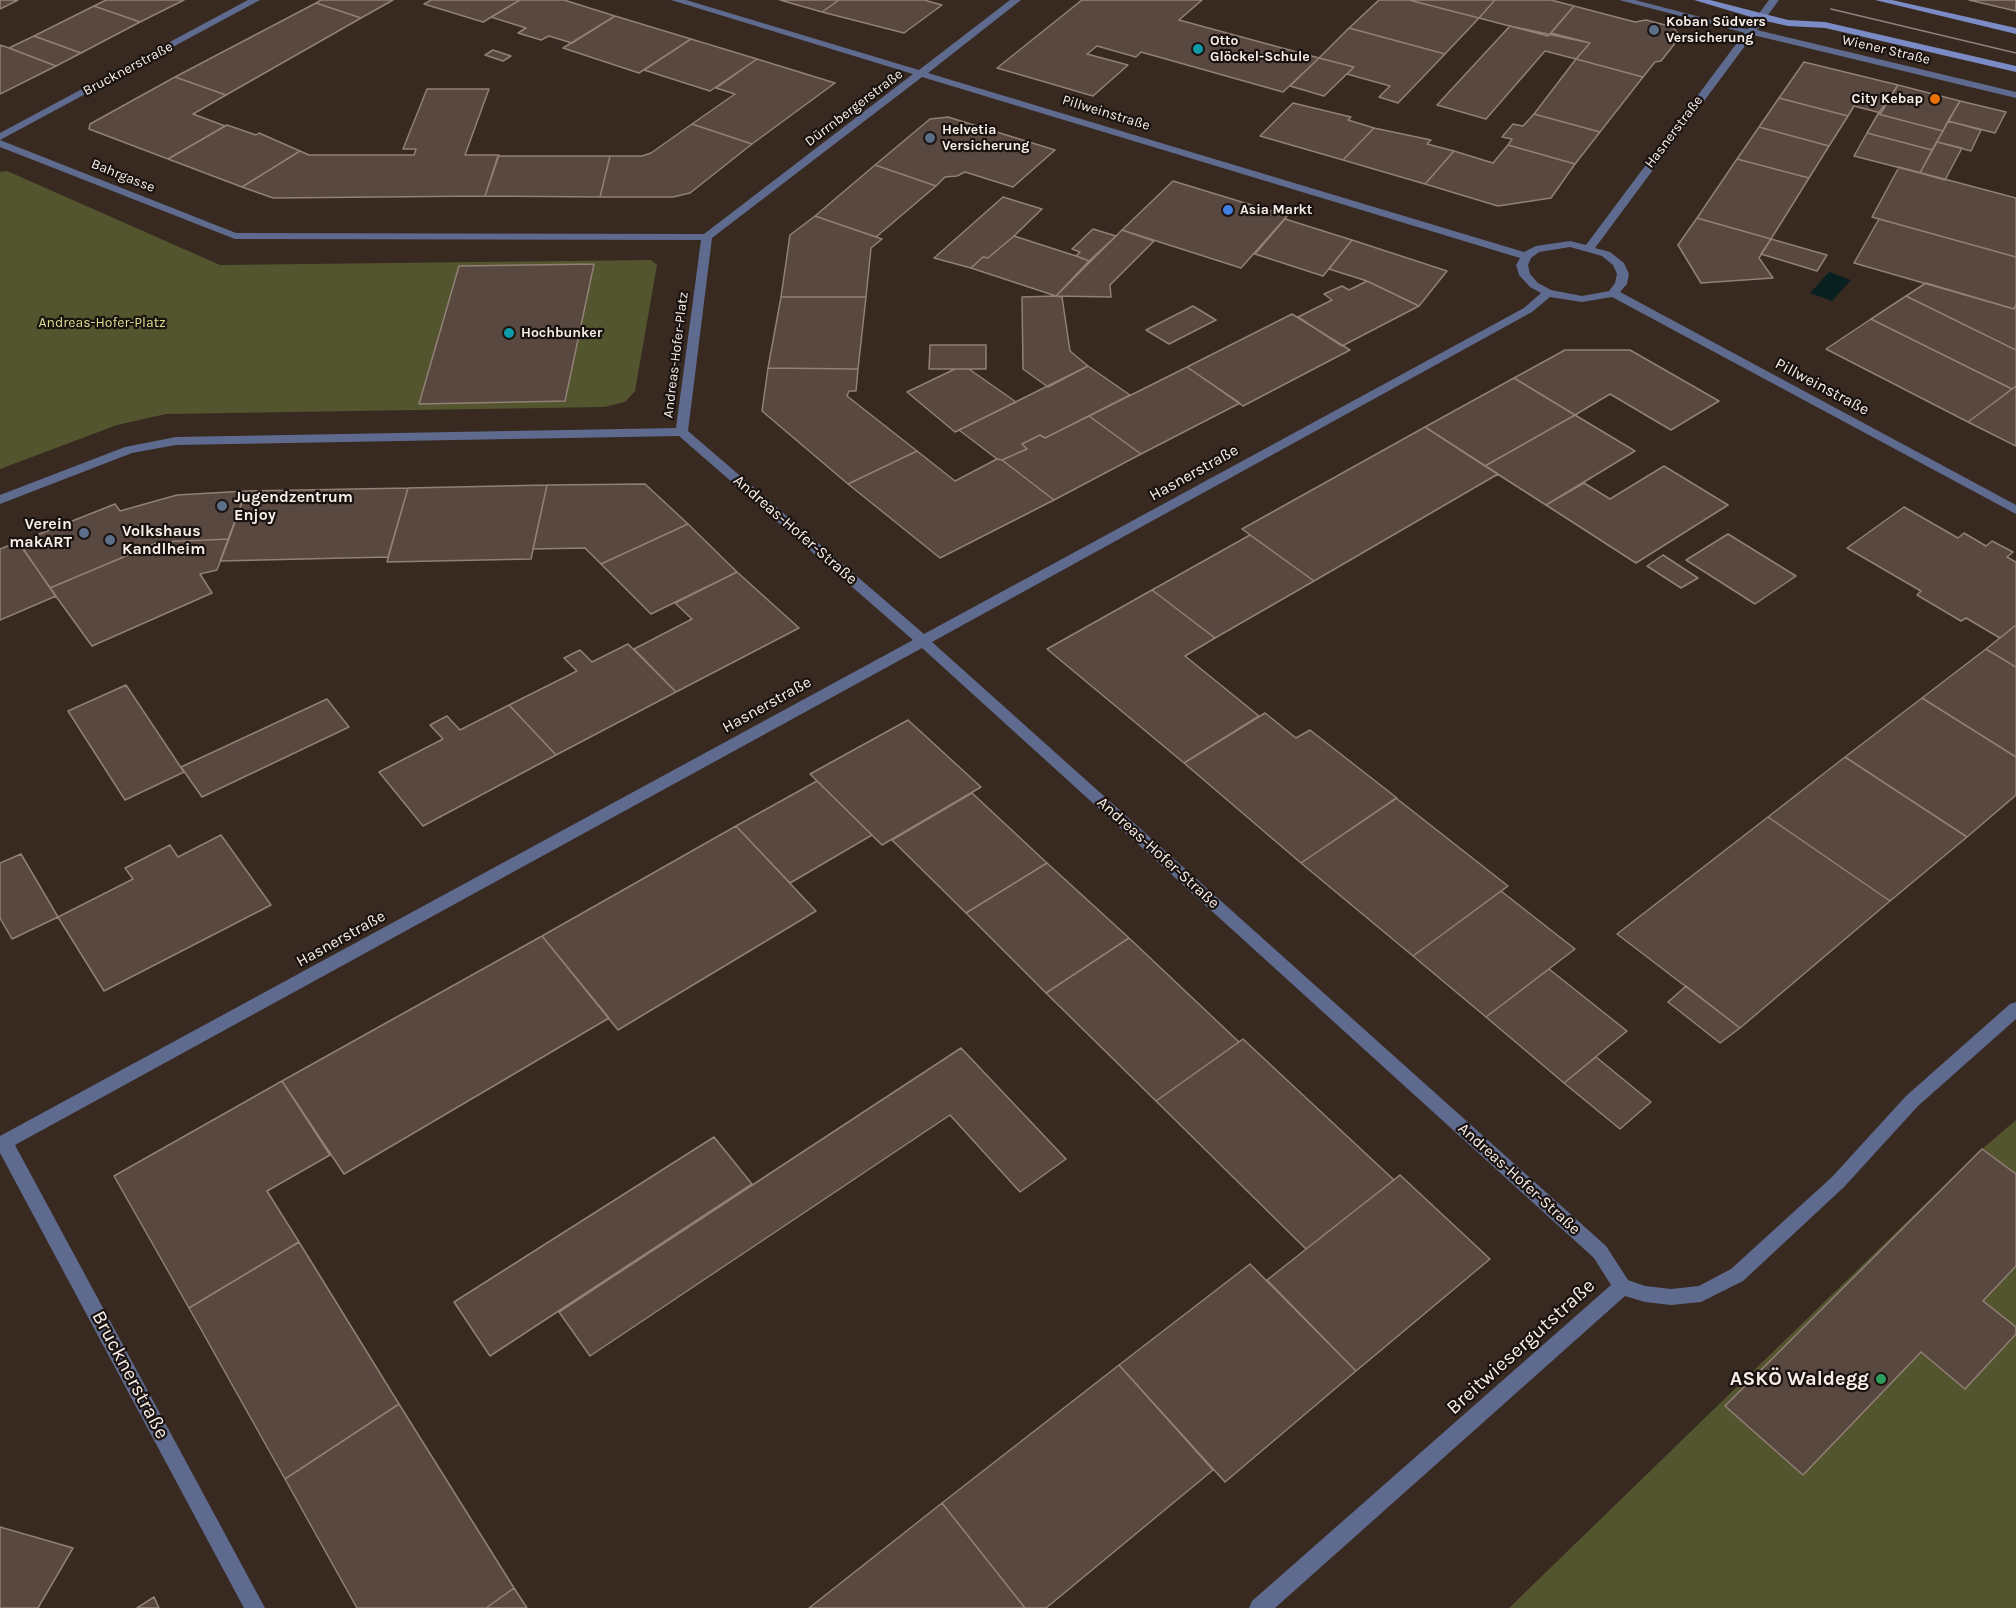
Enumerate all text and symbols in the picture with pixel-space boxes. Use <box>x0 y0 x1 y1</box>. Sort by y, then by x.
place label: Koban Südvers Versicherung <box>1666 14 1766 46</box>
marker: Koban Südvers Versicherung <box>1647 23 1661 37</box>
street label: Wiener Straße <box>1840 32 1932 68</box>
place label: Otto Glöckel-Schule <box>1210 33 1310 66</box>
street label: Brucknerstraße <box>80 38 176 100</box>
marker: Otto Glöckel-Schule <box>1191 42 1205 56</box>
street label: Dürrnbergerstraße <box>802 66 906 150</box>
place label: City Kebap <box>1852 91 1923 107</box>
street label: Pillweinstraße <box>1060 92 1152 134</box>
street label: Hasnerstraße <box>1641 92 1707 172</box>
marker: City Kebap <box>1928 92 1942 106</box>
place label: Helvetia Versicherung <box>942 122 1029 154</box>
marker: Helvetia Versicherung <box>923 131 937 145</box>
street label: Bahrgasse <box>89 156 157 196</box>
place label: Asia Markt <box>1240 202 1312 218</box>
marker: Asia Markt <box>1221 203 1235 217</box>
street label: Andreas-Hofer-Platz <box>660 291 692 419</box>
park label: Andreas-Hofer-Platz <box>38 315 166 331</box>
place label: Hochbunker <box>521 325 602 341</box>
marker: Hochbunker <box>502 326 516 340</box>
street label: Pillweinstraße <box>1772 354 1872 420</box>
street label: Hasnerstraße <box>1146 441 1242 505</box>
street label: Andreas-Hofer-Straße <box>729 471 861 589</box>
place label: Jugendzentrum Enjoy <box>234 487 353 525</box>
marker: Jugendzentrum Enjoy <box>215 499 229 513</box>
place label: Verein makART <box>9 514 72 552</box>
place label: Volkshaus Kandlheim <box>122 521 205 559</box>
marker: Verein makART <box>77 526 91 540</box>
marker: Volkshaus Kandlheim <box>103 533 117 547</box>
street label: Hasnerstraße <box>719 673 815 737</box>
street label: Andreas-Hofer-Straße <box>1093 793 1223 913</box>
street label: Hasnerstraße <box>293 907 389 971</box>
street label: Andreas-Hofer-Straße <box>1454 1119 1584 1239</box>
street label: Breitwiesergutstraße <box>1442 1274 1600 1420</box>
street label: Brucknerstraße <box>86 1307 174 1443</box>
place label: ASKÖ Waldegg <box>1730 1367 1869 1391</box>
marker: ASKÖ Waldegg <box>1874 1372 1888 1386</box>

